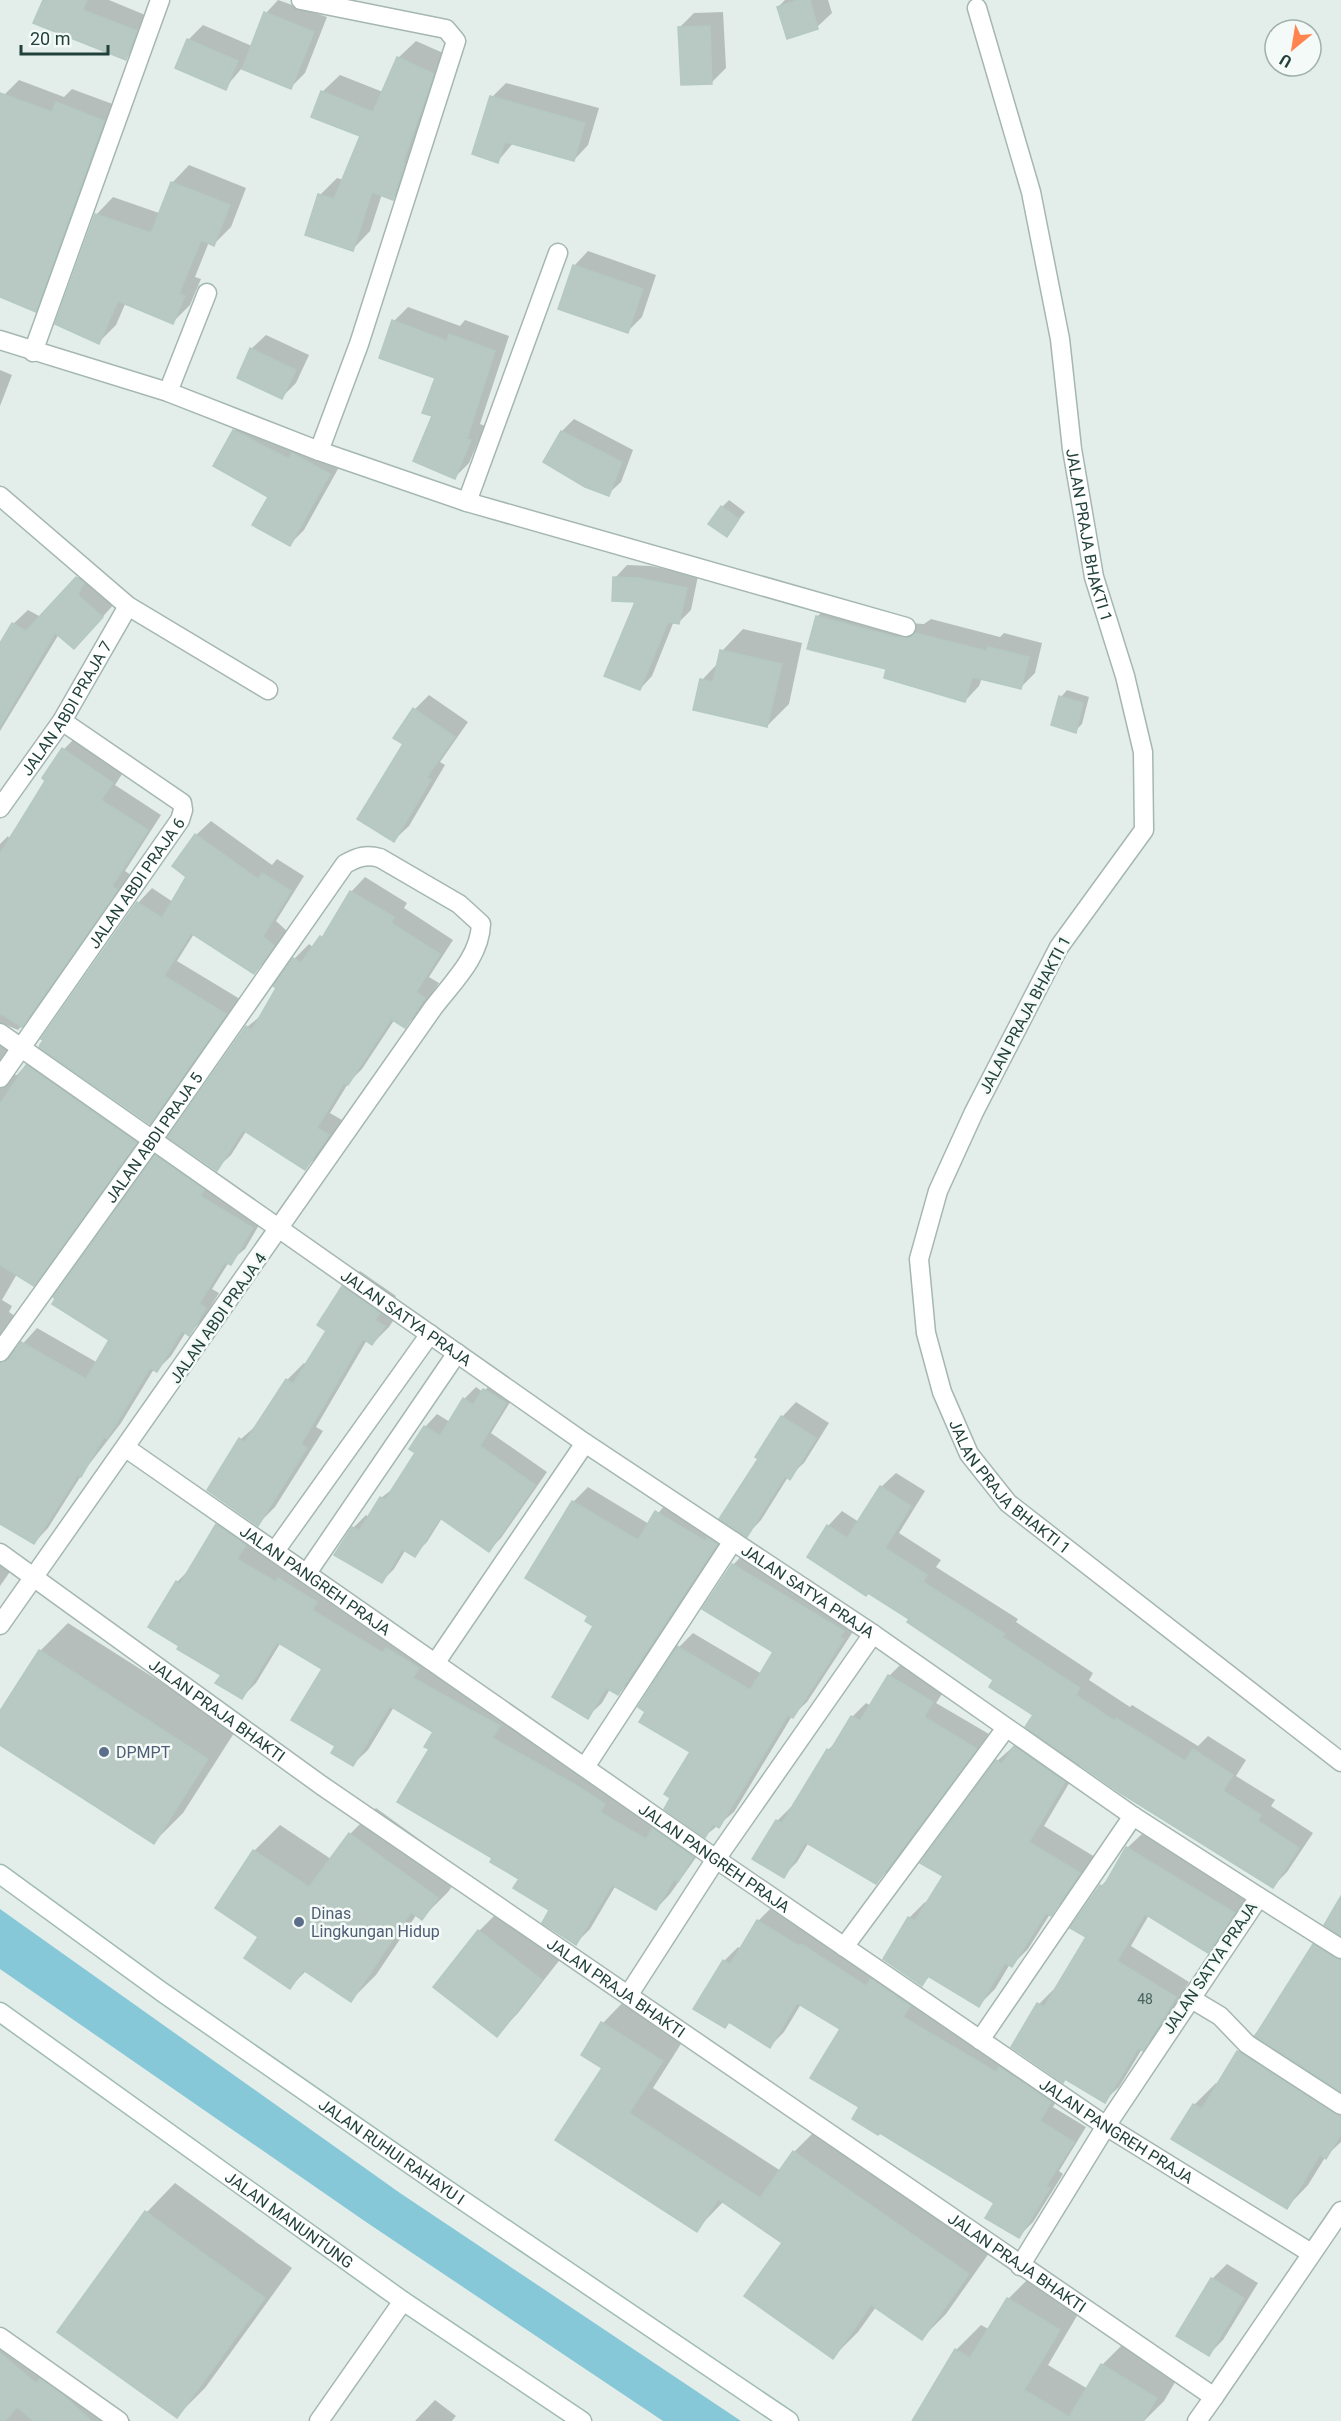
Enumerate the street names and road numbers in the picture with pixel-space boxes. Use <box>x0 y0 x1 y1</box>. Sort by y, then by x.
street label: JALAN PRAJA BHAKTI 1 <box>1063 447 1117 624</box>
street label: JALAN ABDI PRAJA 7 <box>17 637 115 779</box>
street label: JALAN ABDI PRAJA 6 <box>84 814 188 952</box>
street label: JALAN PRAJA BHAKTI 1 <box>975 933 1075 1097</box>
street label: JALAN ABDI PRAJA 5 <box>101 1068 206 1206</box>
street label: JALAN ABDI PRAJA 4 <box>166 1249 270 1387</box>
street label: JALAN SATYA PRAJA <box>337 1265 476 1370</box>
street label: JALAN PRAJA BHAKTI 1 <box>946 1417 1074 1558</box>
street label: JALAN PANGREH PRAJA <box>237 1521 395 1639</box>
street label: JALAN SATYA PRAJA <box>738 1540 878 1642</box>
street label: JALAN PRAJA BHAKTI <box>146 1655 289 1765</box>
street label: JALAN PANGREH PRAJA <box>635 1799 794 1917</box>
street label: JALAN SATYA PRAJA <box>1159 1898 1262 2038</box>
street label: JALAN PRAJA BHAKTI <box>544 1933 689 2041</box>
street label: JALAN PANGREH PRAJA <box>1036 2074 1197 2188</box>
street label: JALAN RUHUI RAHAYU I <box>315 2094 468 2208</box>
street label: JALAN MANUNTUNG <box>221 2167 357 2272</box>
street label: JALAN PRAJA BHAKTI <box>945 2208 1090 2316</box>

